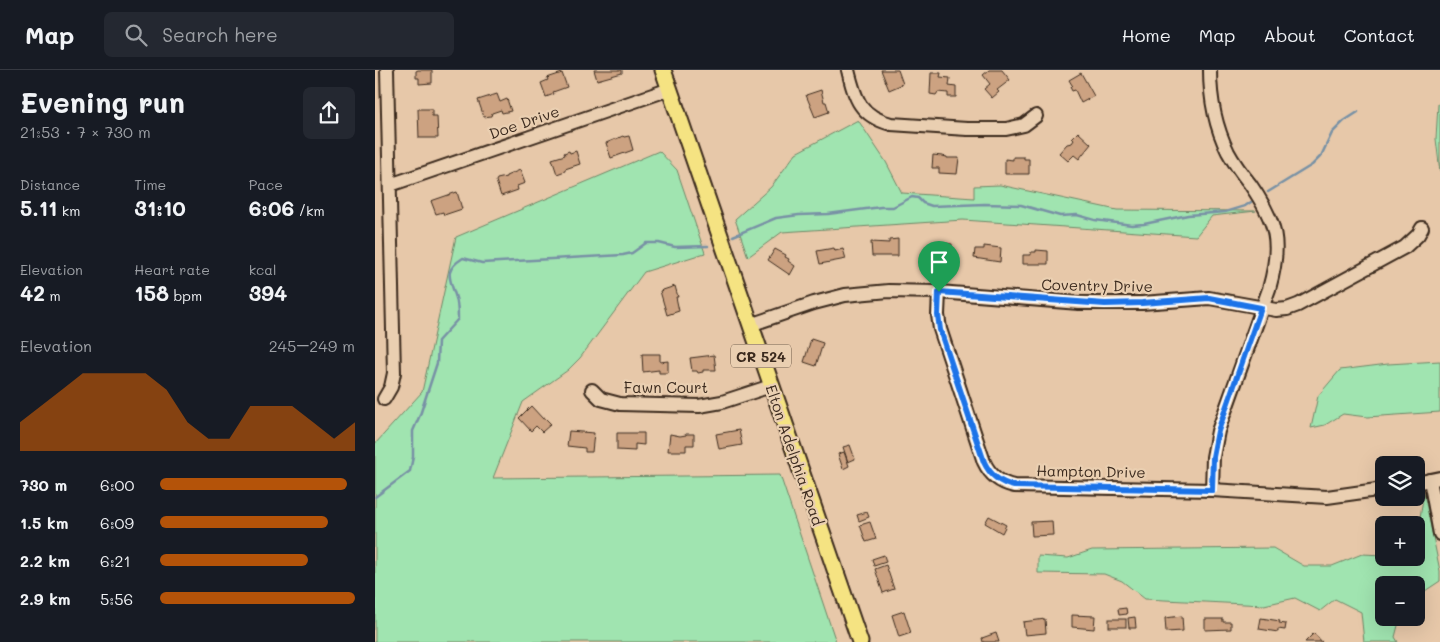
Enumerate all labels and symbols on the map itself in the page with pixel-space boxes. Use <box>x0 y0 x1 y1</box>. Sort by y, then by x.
street label: Doe Drive <box>486 101 562 143</box>
pin <box>918 241 960 292</box>
street label: Coventry Drive <box>1041 274 1153 296</box>
road number: CR 524 <box>731 344 791 368</box>
street label: Fawn Court <box>624 377 708 397</box>
street label: Elton Adelphia Road <box>761 382 829 528</box>
street label: Hampton Drive <box>1036 460 1146 482</box>

